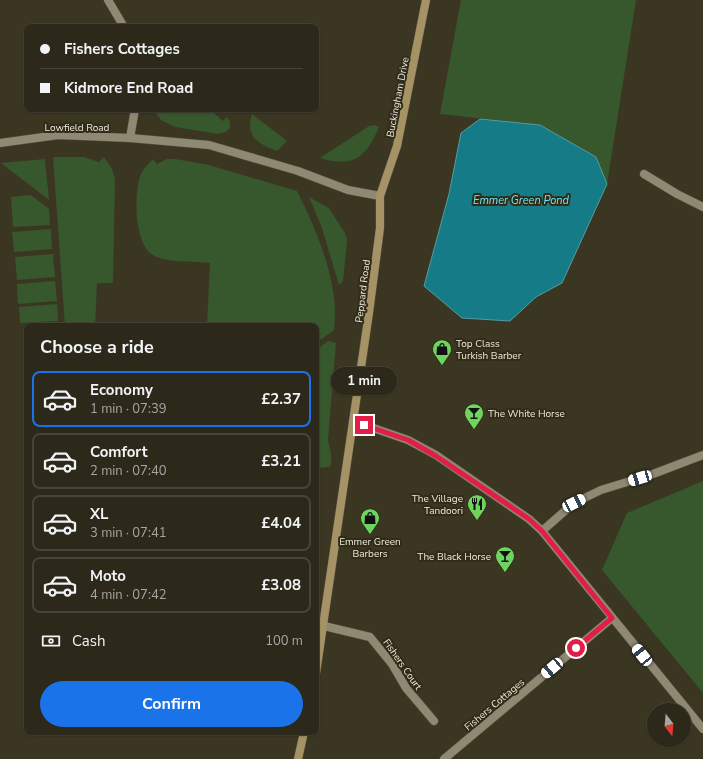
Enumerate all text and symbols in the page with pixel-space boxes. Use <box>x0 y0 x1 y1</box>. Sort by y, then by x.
text: Fishers Cottages <box>64 39 180 59</box>
street label: Buckingham Drive <box>383 56 413 139</box>
text: Kidmore End Road <box>64 78 193 98</box>
street label: Lowfield Road <box>45 121 110 135</box>
water label: Emmer Green Pond <box>473 193 570 208</box>
street label: Peppard Road <box>352 259 374 324</box>
text: Choose a ride <box>40 335 154 359</box>
place label: Top Class Turkish Barber <box>456 337 522 363</box>
shop icon: Top Class Turkish Barber <box>431 338 453 366</box>
callout: 1 min <box>331 367 397 395</box>
text: 1 min <box>347 372 381 390</box>
text: Economy <box>90 380 153 400</box>
icon: car <box>42 381 78 417</box>
text: £2.37 <box>261 389 301 409</box>
text: 1 min · 07:39 <box>90 400 166 418</box>
bar icon: The White Horse <box>463 402 485 430</box>
place label: The White Horse <box>488 407 565 421</box>
route end <box>355 416 373 434</box>
text: Comfort <box>90 442 147 462</box>
icon: car <box>42 443 78 479</box>
text: £3.21 <box>261 451 301 471</box>
text: 2 min · 07:40 <box>90 462 166 480</box>
car <box>627 469 653 487</box>
place label: The Village Tandoori <box>412 492 463 518</box>
car <box>561 492 587 514</box>
restaurant icon: The Village Tandoori <box>466 493 488 521</box>
text: XL <box>90 504 109 524</box>
icon: car <box>42 505 78 541</box>
shop icon: Emmer Green Barbers <box>359 507 381 535</box>
text: £4.04 <box>261 513 301 533</box>
text: 3 min · 07:41 <box>90 524 166 542</box>
place label: Emmer Green Barbers <box>339 535 401 561</box>
bar icon: The Black Horse <box>494 545 516 573</box>
place label: The Black Horse <box>417 550 491 564</box>
text: Moto <box>90 566 126 586</box>
icon: car <box>42 567 78 603</box>
text: £3.08 <box>261 575 301 595</box>
text: 4 min · 07:42 <box>90 586 166 604</box>
icon: cash <box>40 630 62 652</box>
text: Cash <box>72 631 106 651</box>
text: 100 m <box>265 632 303 650</box>
street label: Fishers Court <box>379 636 425 693</box>
route start <box>567 639 585 657</box>
car <box>630 642 654 668</box>
car <box>539 656 565 680</box>
street label: Fishers Cottages <box>462 675 528 734</box>
button: Confirm <box>40 681 303 727</box>
north arrow <box>647 703 691 747</box>
map controls <box>647 703 691 747</box>

